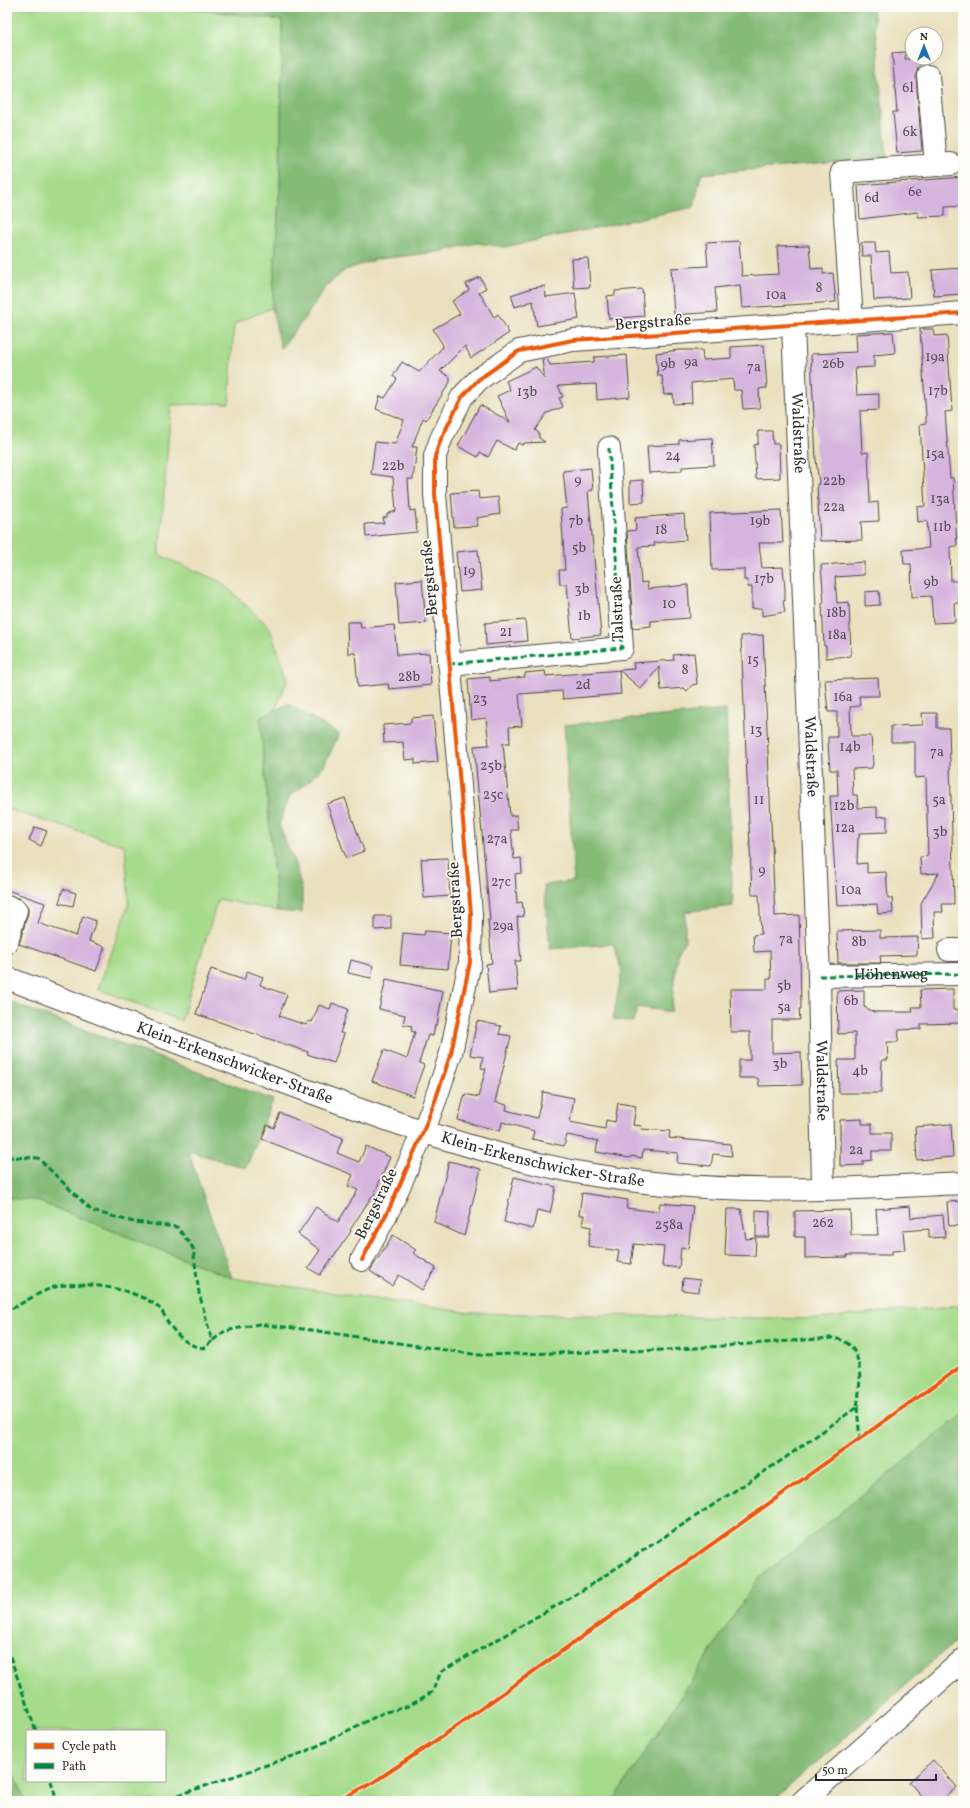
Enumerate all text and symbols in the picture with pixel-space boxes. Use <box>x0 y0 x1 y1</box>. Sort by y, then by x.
north arrow <box>904 26 944 66</box>
text: N <box>920 30 928 45</box>
house number: 6l <box>902 79 914 98</box>
house number: 6k <box>903 123 918 142</box>
house number: 6e <box>908 183 922 202</box>
house number: 6d <box>865 189 880 208</box>
house number: 8 <box>815 279 823 298</box>
house number: 10a <box>766 286 786 305</box>
street label: Bergstraße <box>614 309 692 337</box>
house number: 19a <box>925 348 945 367</box>
house number: 9a <box>684 353 698 372</box>
house number: 9b <box>661 355 676 374</box>
house number: 26b <box>822 355 844 374</box>
house number: 7a <box>747 358 761 377</box>
house number: 17b <box>928 382 948 401</box>
house number: 13b <box>517 383 537 402</box>
street label: Waldstraße <box>785 392 810 474</box>
house number: 15a <box>925 445 945 464</box>
house number: 24 <box>665 447 681 466</box>
house number: 22b <box>382 457 405 476</box>
house number: 9 <box>574 471 582 490</box>
house number: 22b <box>823 472 846 491</box>
house number: 13a <box>930 490 950 509</box>
house number: 22a <box>823 498 845 517</box>
house number: 7b <box>569 512 584 531</box>
house number: 19b <box>750 512 771 531</box>
house number: 11b <box>933 518 952 537</box>
house number: 18 <box>655 521 667 540</box>
street label: Bergstraße <box>416 539 444 617</box>
house number: 5b <box>572 539 587 558</box>
house number: 19 <box>463 562 475 581</box>
house number: 17b <box>754 570 774 589</box>
house number: 9b <box>924 573 939 592</box>
street label: Talstraße <box>606 576 630 642</box>
house number: 3b <box>575 580 590 599</box>
house number: 10 <box>662 595 676 614</box>
house number: 18b <box>826 604 846 623</box>
house number: 1b <box>577 607 591 626</box>
house number: 21 <box>500 623 512 642</box>
house number: 18a <box>827 626 847 645</box>
house number: 15 <box>747 651 759 670</box>
house number: 8 <box>681 661 689 680</box>
house number: 28b <box>398 668 420 687</box>
house number: 2d <box>575 676 591 695</box>
house number: 16a <box>833 688 853 707</box>
house number: 23 <box>473 690 487 709</box>
street label: Waldstraße <box>798 716 823 798</box>
house number: 13 <box>750 721 762 740</box>
house number: 14b <box>839 738 861 757</box>
house number: 7a <box>930 743 944 762</box>
house number: 25b <box>480 757 502 776</box>
house number: 25c <box>483 786 503 805</box>
house number: 11 <box>754 791 764 810</box>
house number: 5a <box>932 791 946 810</box>
house number: 12b <box>834 797 855 816</box>
house number: 12a <box>835 819 855 838</box>
house number: 3b <box>933 823 948 842</box>
house number: 27a <box>487 830 507 849</box>
street label: Bergstraße <box>443 861 469 939</box>
house number: 9 <box>758 861 766 880</box>
house number: 27c <box>491 873 511 892</box>
house number: 10a <box>841 881 861 900</box>
house number: 29a <box>492 917 514 936</box>
house number: 7a <box>779 930 793 949</box>
house number: 8b <box>852 933 867 952</box>
street label: Höhenweg <box>854 963 928 987</box>
house number: 5b <box>777 977 792 996</box>
house number: 6b <box>844 992 859 1011</box>
house number: 5a <box>777 998 791 1017</box>
street label: Klein-Erkenschwicker-Straße <box>133 1017 336 1110</box>
street label: Waldstraße <box>809 1040 833 1121</box>
house number: 3b <box>773 1055 788 1074</box>
house number: 4b <box>852 1062 868 1081</box>
street label: Klein-Erkenschwicker-Straße <box>438 1127 646 1193</box>
house number: 2a <box>849 1141 863 1160</box>
street label: Bergstraße <box>350 1165 404 1243</box>
house number: 262 <box>812 1214 834 1233</box>
house number: 258a <box>655 1216 683 1235</box>
legend <box>26 1730 166 1782</box>
text: Cycle path <box>62 1739 117 1755</box>
scale bar <box>816 1756 936 1782</box>
text: Path <box>62 1759 86 1775</box>
text: 50 m <box>822 1763 848 1779</box>

